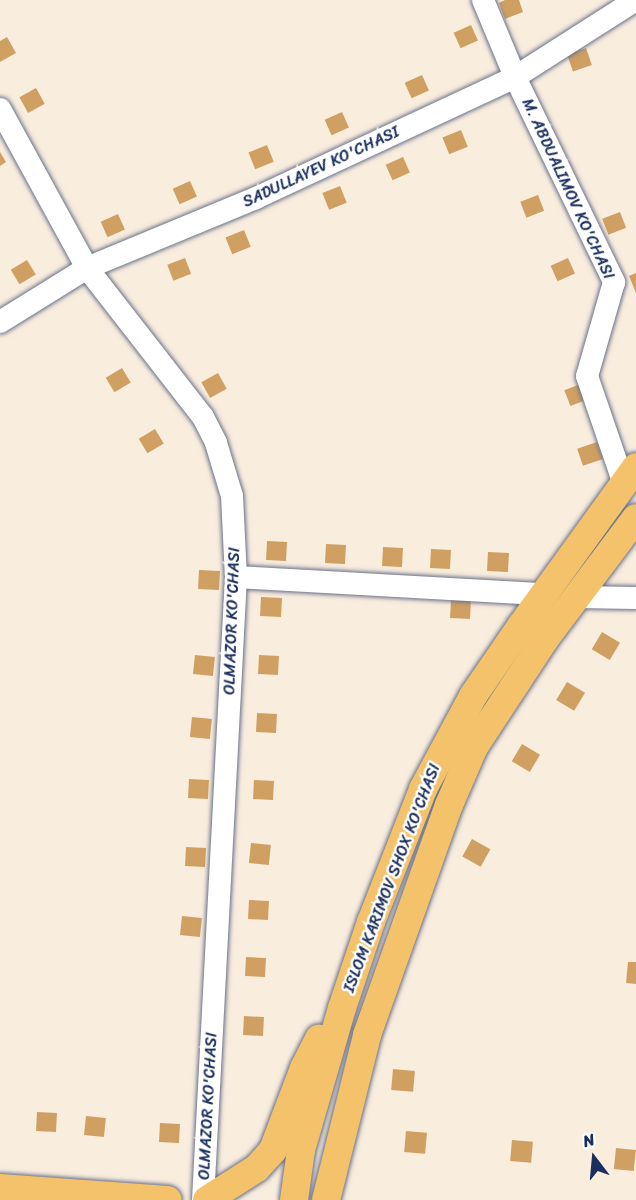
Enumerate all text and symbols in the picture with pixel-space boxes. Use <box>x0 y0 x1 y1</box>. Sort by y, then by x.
street label: M. ABDUALIMOV KO'CHASI <box>518 96 618 282</box>
street label: SADULLAYEV KO'CHASI <box>240 123 402 211</box>
street label: OLMAZOR KO'CHASI <box>220 547 244 695</box>
street label: ISLOM KARIMOV SHOX KO'CHASI <box>340 761 444 995</box>
street label: OLMAZOR KO'CHASI <box>195 1032 221 1180</box>
text: N <box>580 1125 598 1156</box>
north arrow <box>564 1128 624 1188</box>

